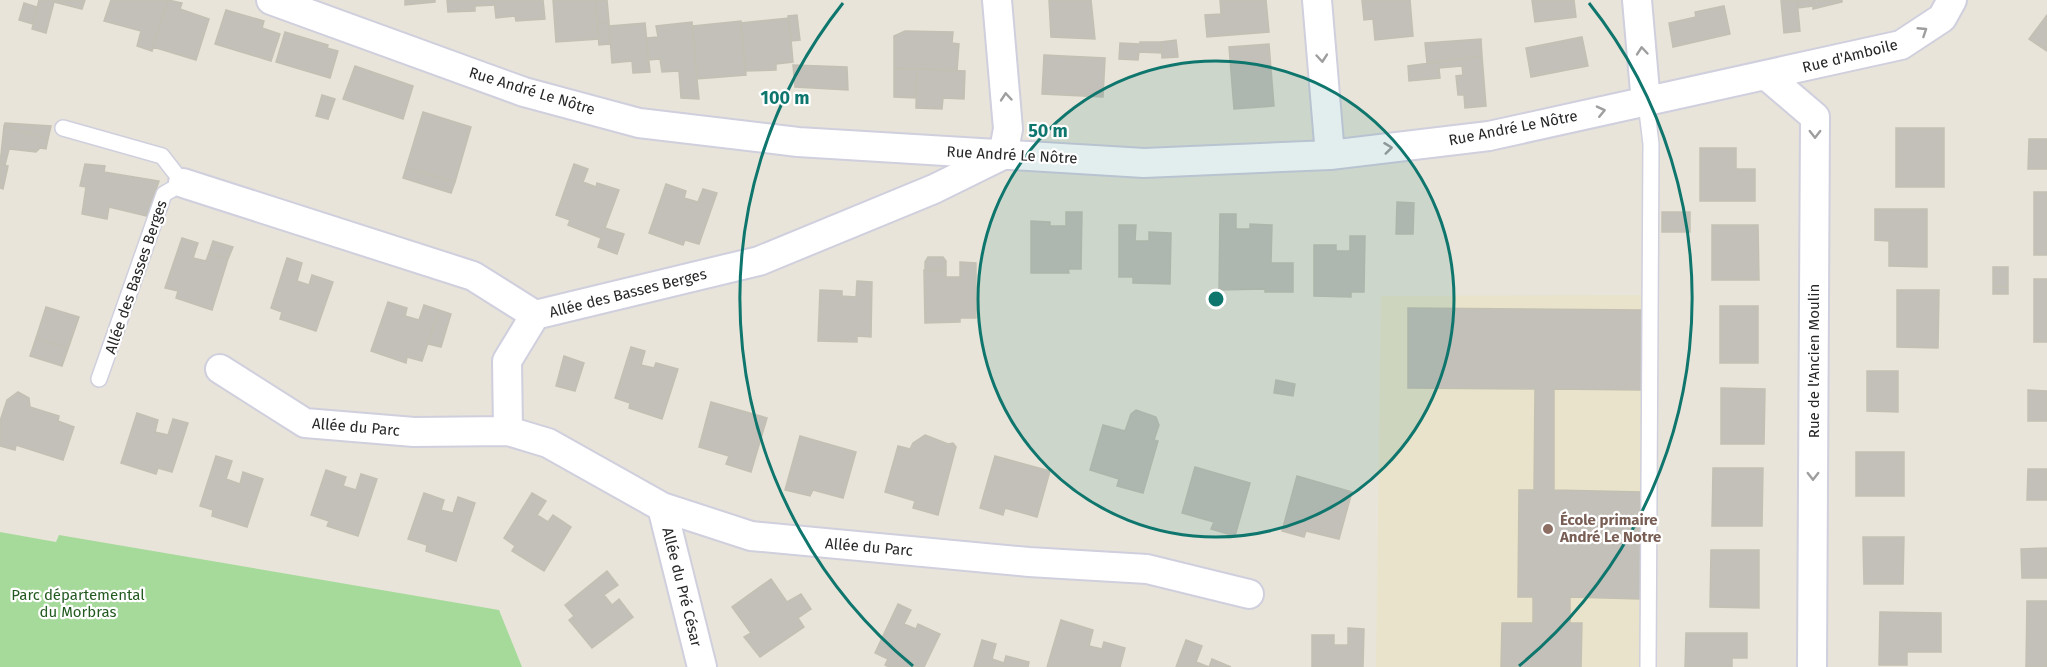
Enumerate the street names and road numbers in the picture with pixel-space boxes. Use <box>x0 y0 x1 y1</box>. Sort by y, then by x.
street label: Rue d'Amboile <box>1800 35 1900 77</box>
street label: Rue André Le Nôtre <box>467 63 597 119</box>
street label: Rue André Le Nôtre <box>1447 107 1579 149</box>
street label: Rue André Le Nôtre <box>946 143 1078 167</box>
street label: Allée des Basses Berges <box>101 198 171 356</box>
street label: Allée des Basses Berges <box>547 265 709 321</box>
street label: Rue de l'Ancien Moulin <box>1805 284 1823 438</box>
street label: Allée du Parc <box>311 414 401 440</box>
street label: Allée du Pré César <box>658 525 706 649</box>
street label: Allée du Parc <box>824 534 914 560</box>

